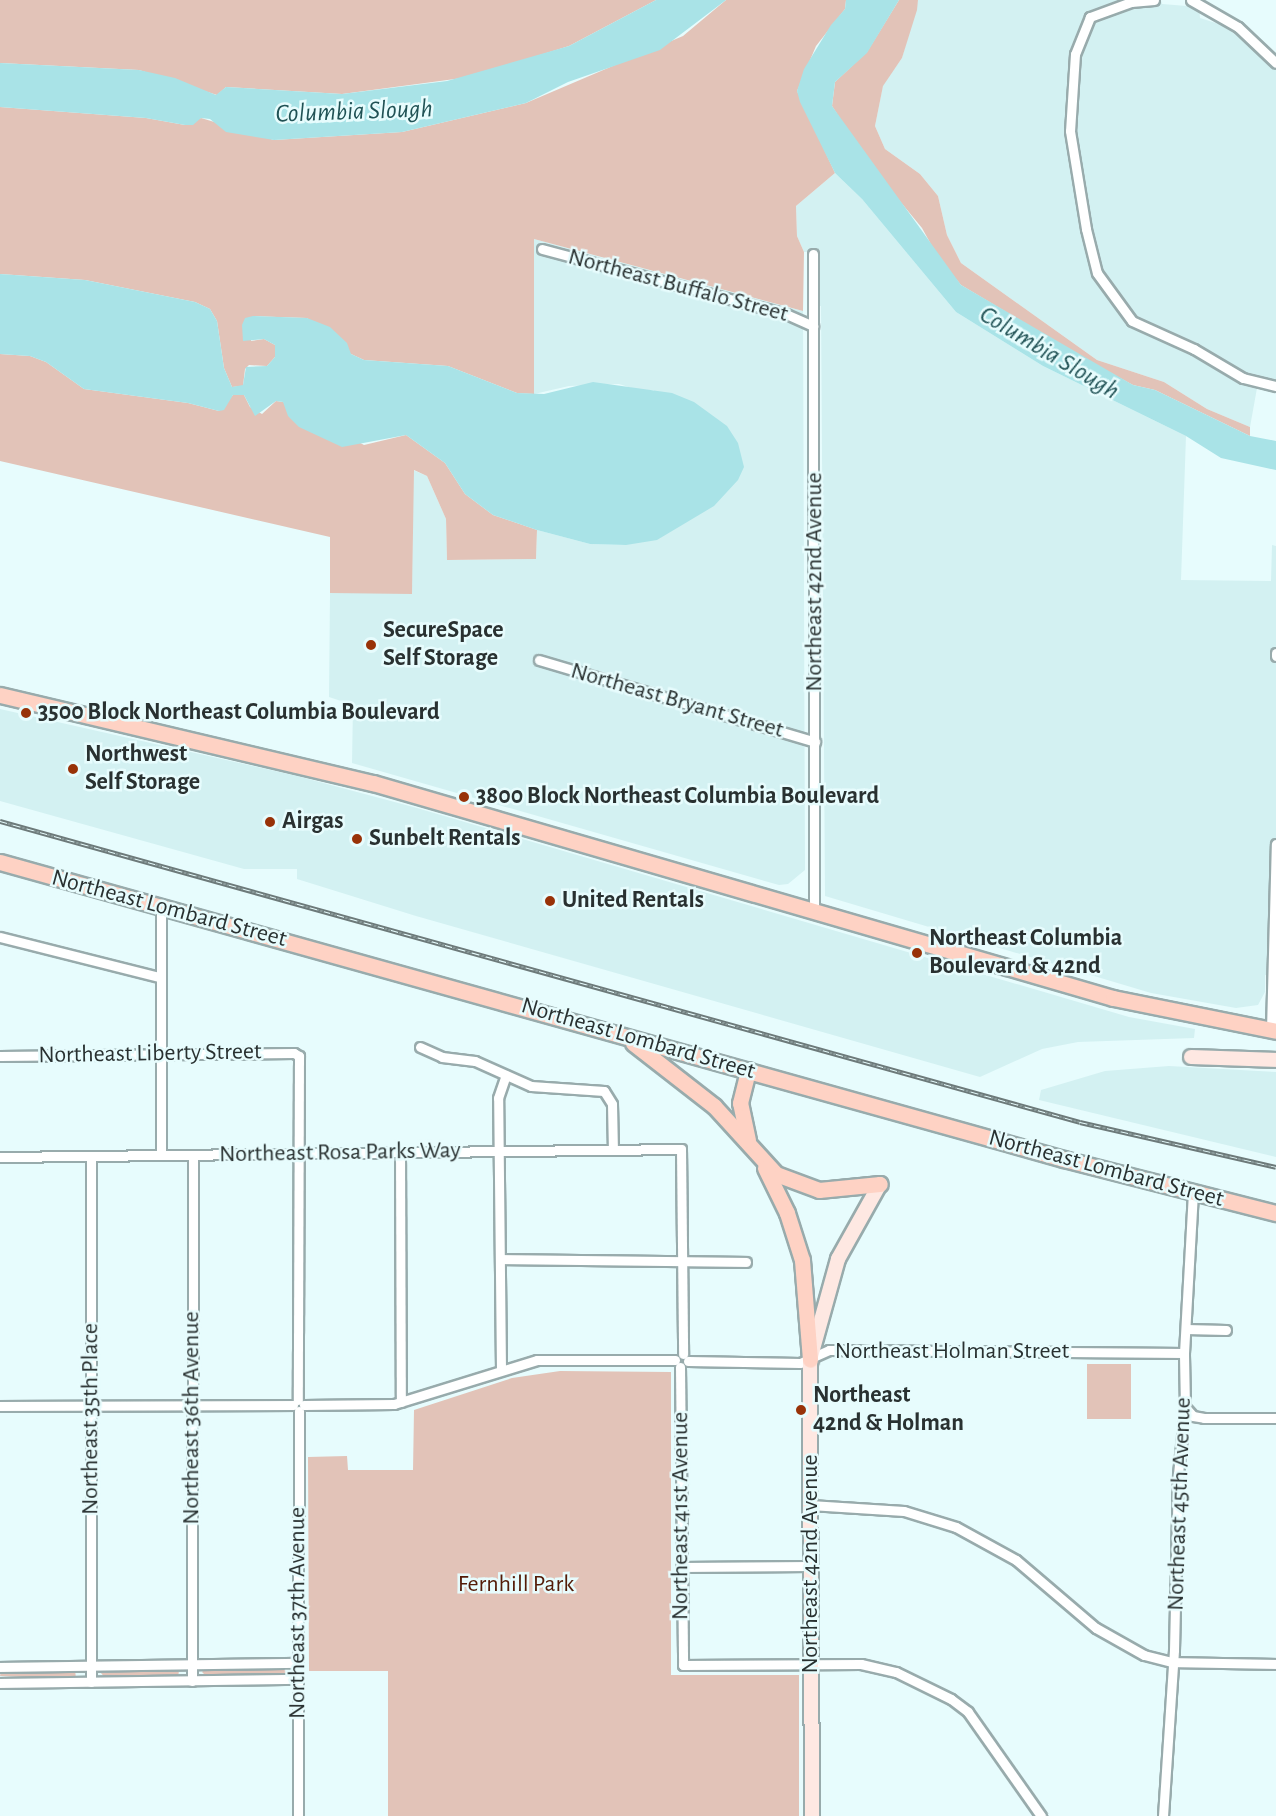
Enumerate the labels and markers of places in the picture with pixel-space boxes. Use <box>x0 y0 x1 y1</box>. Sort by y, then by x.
place label: SecureSpace Self Storage <box>383 617 504 673</box>
marker: SecureSpace Self Storage <box>364 638 378 652</box>
place label: 3500 Block Northeast Columbia Boulevard <box>38 699 440 727</box>
marker: 3500 Block Northeast Columbia Boulevard <box>19 706 33 720</box>
place label: Northwest Self Storage <box>85 741 200 797</box>
marker: Northwest Self Storage <box>66 762 80 776</box>
place label: 3800 Block Northeast Columbia Boulevard <box>476 783 879 811</box>
marker: 3800 Block Northeast Columbia Boulevard <box>457 790 471 804</box>
place label: Airgas <box>282 808 343 836</box>
marker: Airgas <box>263 815 277 829</box>
place label: Sunbelt Rentals <box>369 825 520 853</box>
marker: Sunbelt Rentals <box>350 832 364 846</box>
place label: United Rentals <box>562 887 704 915</box>
marker: United Rentals <box>543 894 557 908</box>
place label: Northeast Columbia Boulevard & 42nd <box>929 925 1122 981</box>
marker: Northeast Columbia Boulevard & 42nd <box>910 946 924 960</box>
place label: Northeast 42nd & Holman <box>813 1382 964 1438</box>
marker: Northeast 42nd & Holman <box>794 1403 808 1417</box>

